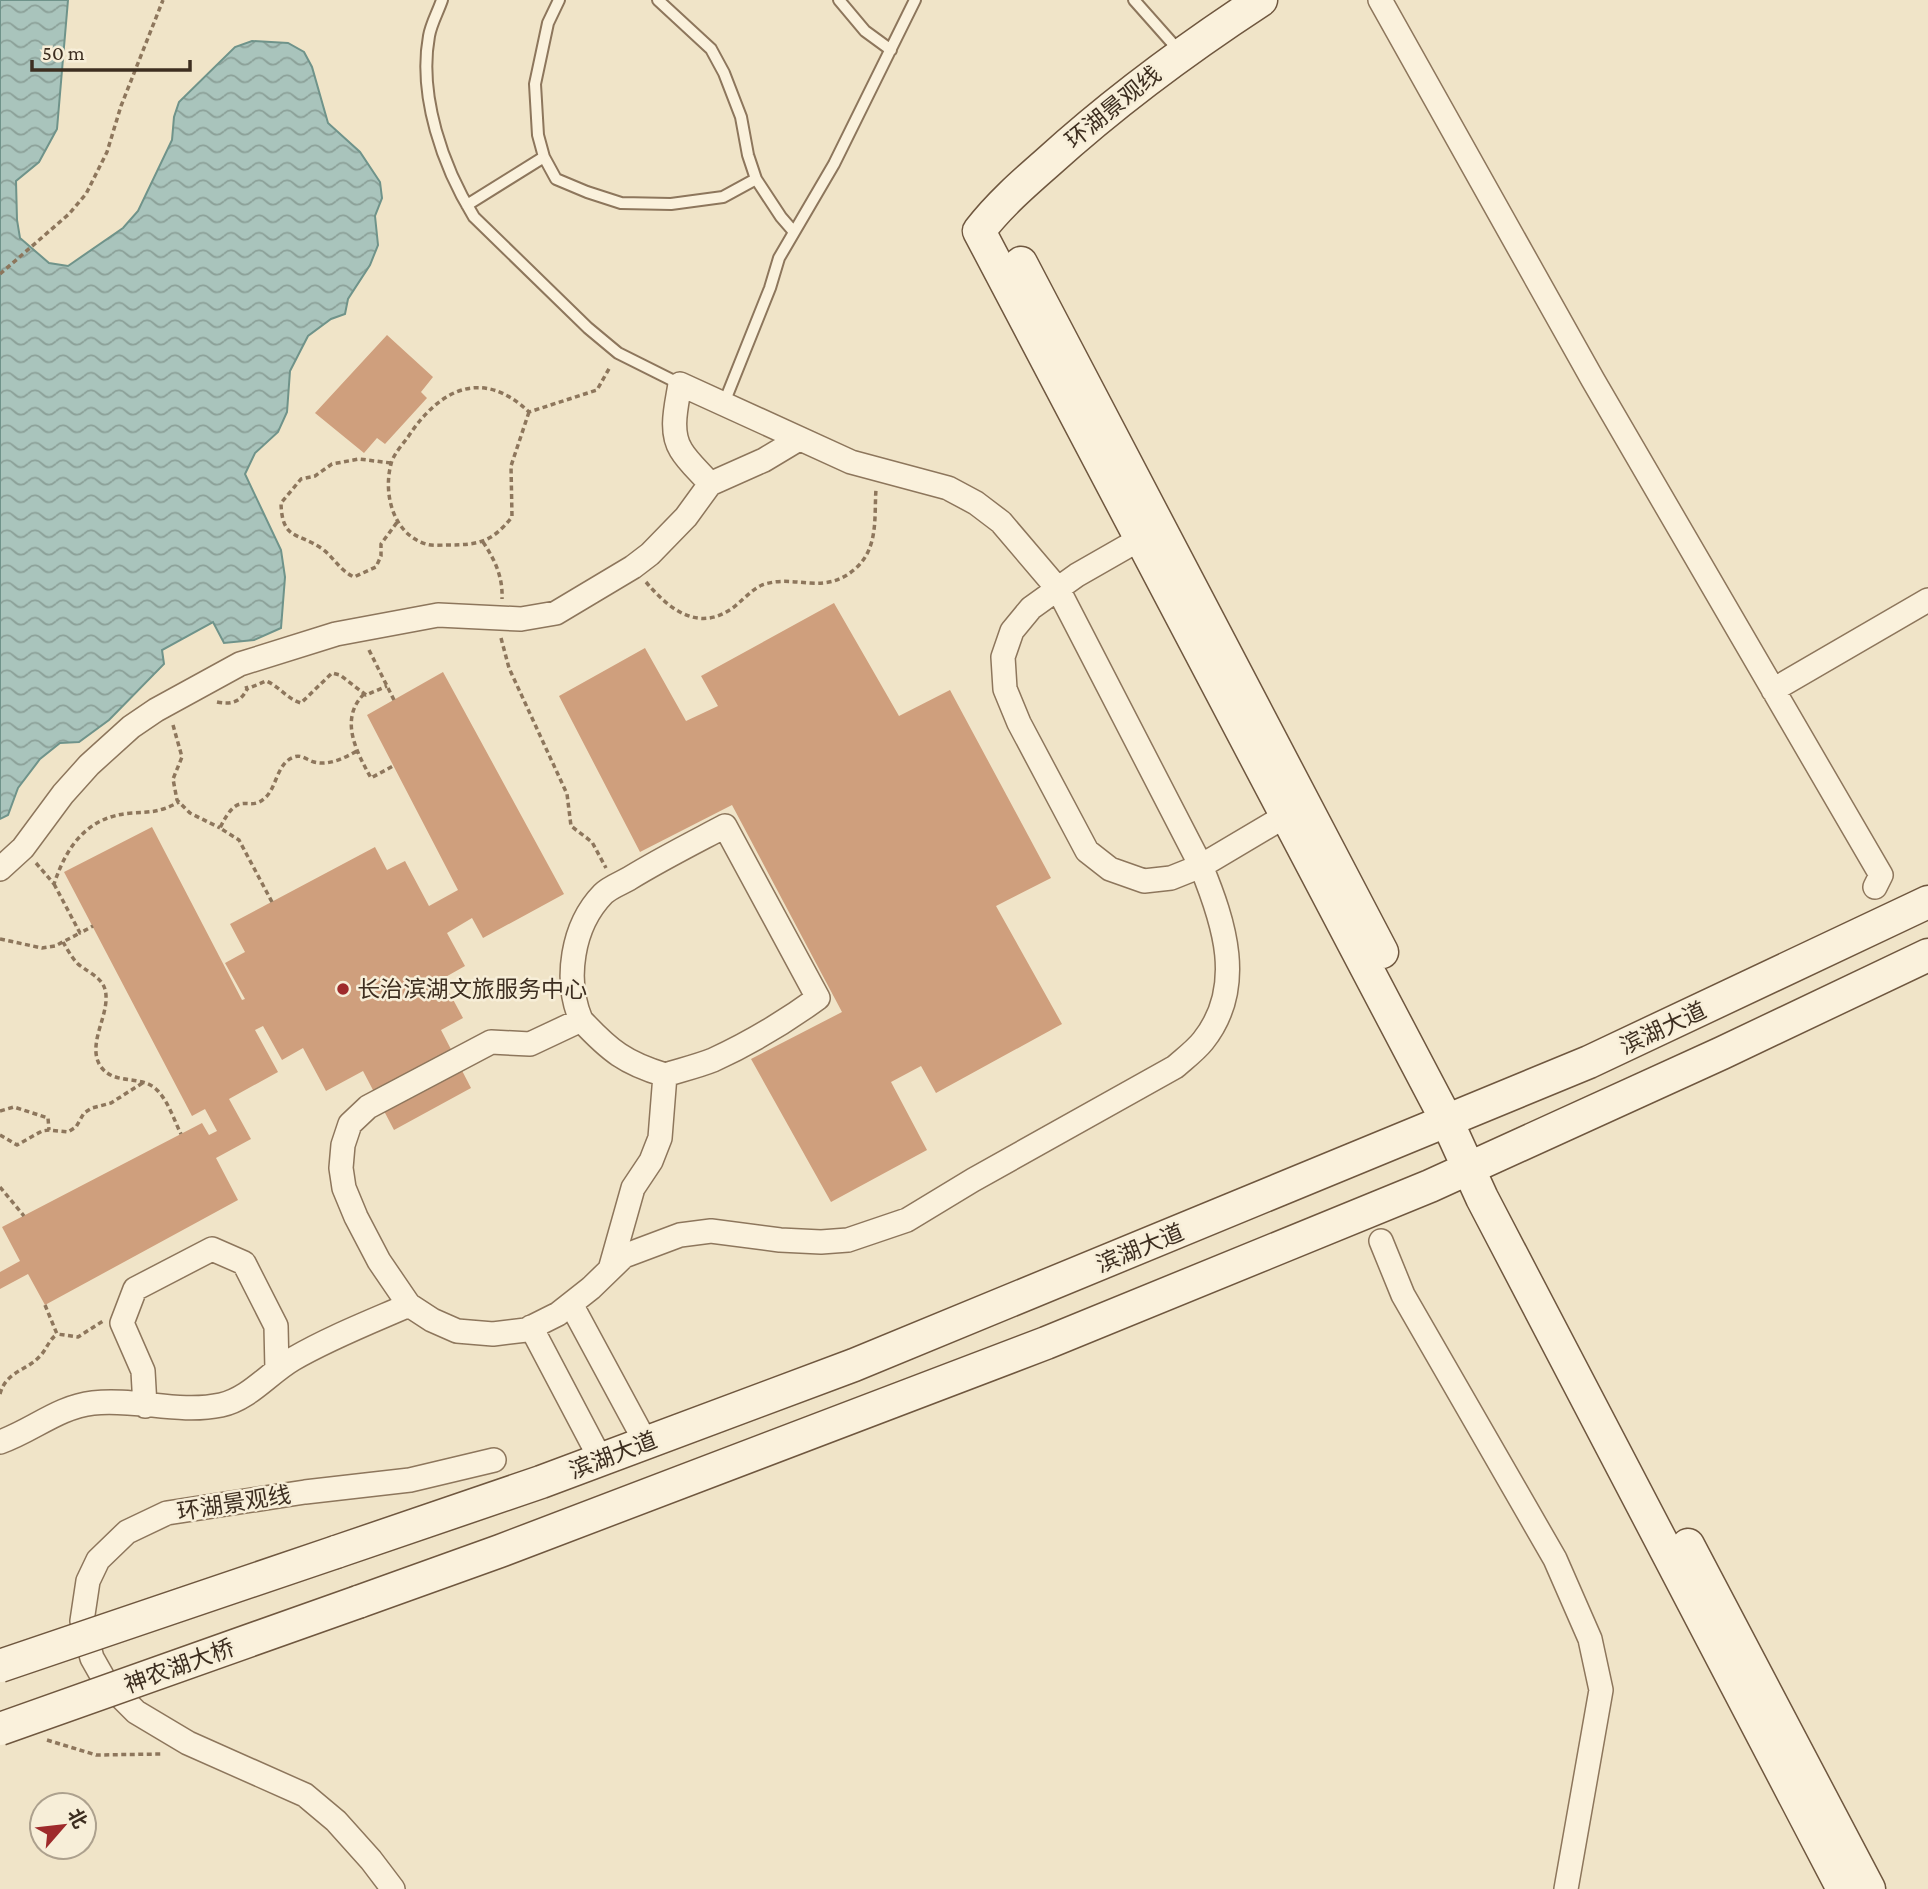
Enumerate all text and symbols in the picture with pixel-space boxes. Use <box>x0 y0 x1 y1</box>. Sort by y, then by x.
scale bar <box>32 28 189 72</box>
text: 50 m <box>42 41 85 65</box>
street label: 环湖景观线 <box>1060 61 1166 153</box>
place label: 长治滨湖文旅服务中心 <box>357 976 587 1002</box>
marker: 长治滨湖文旅服务中心 <box>335 981 351 997</box>
street label: 滨湖大道 <box>1616 997 1710 1059</box>
street label: 滨湖大道 <box>1092 1219 1188 1277</box>
street label: 滨湖大道 <box>565 1426 661 1484</box>
street label: 环湖景观线 <box>175 1481 293 1525</box>
street label: 神农湖大桥 <box>121 1634 237 1698</box>
north arrow <box>28 1791 98 1861</box>
text: 北 <box>64 1805 91 1832</box>

